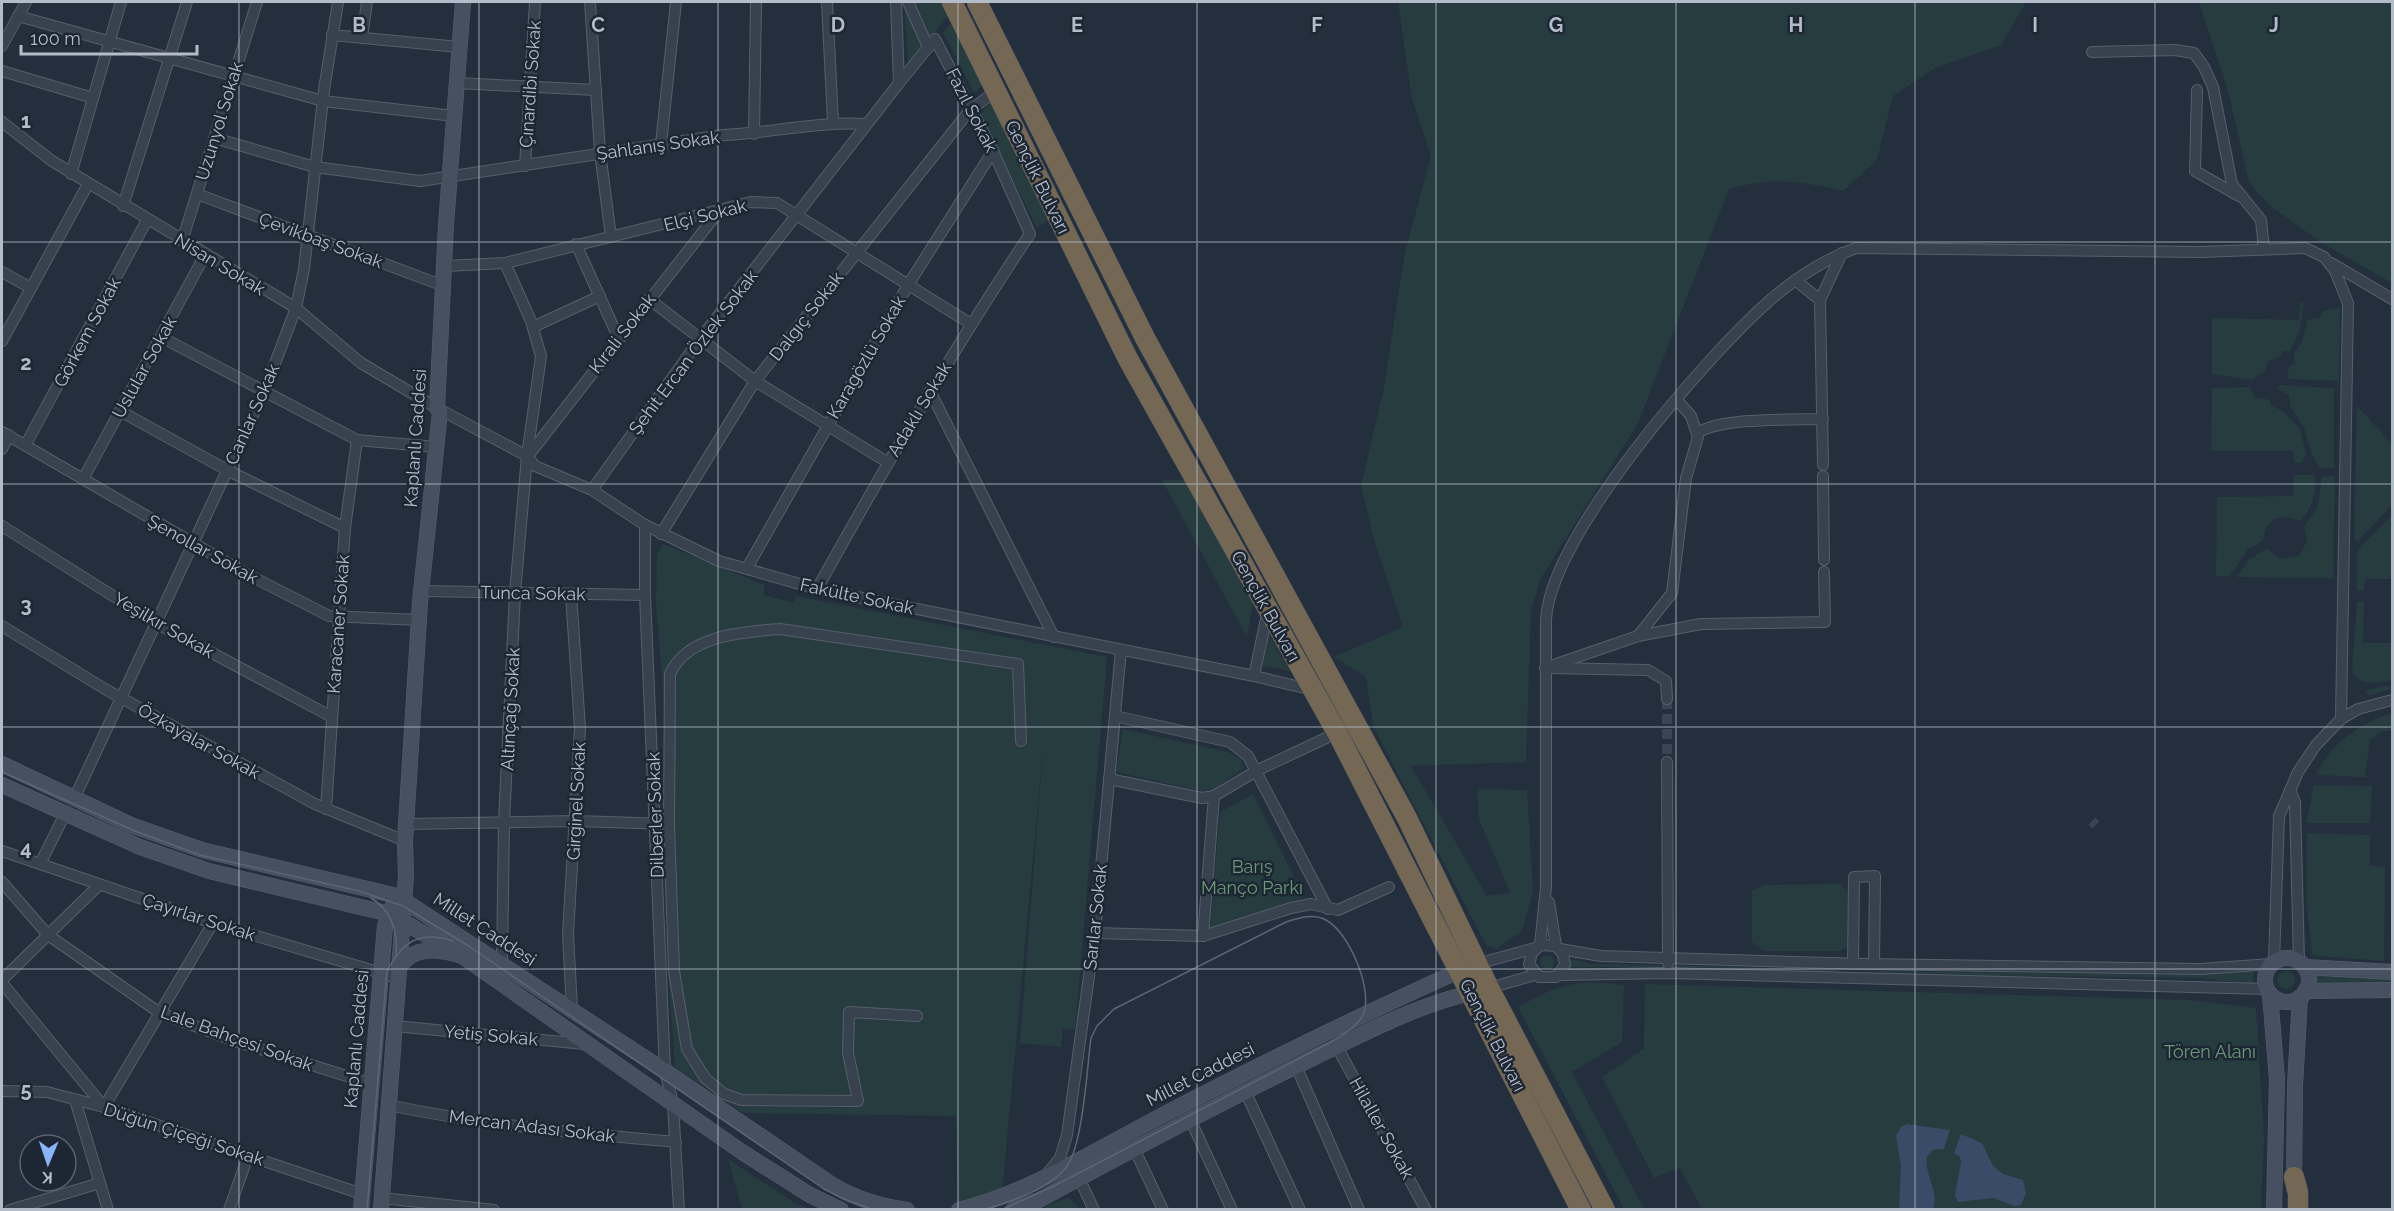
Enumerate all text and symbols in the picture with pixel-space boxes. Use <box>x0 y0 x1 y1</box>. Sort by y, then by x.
text: B <box>352 13 366 37</box>
text: C <box>591 13 605 37</box>
text: D <box>831 13 845 37</box>
text: E <box>1071 13 1083 37</box>
text: F <box>1311 13 1323 37</box>
text: G <box>1549 13 1563 37</box>
text: H <box>1789 13 1803 37</box>
text: I <box>2032 13 2038 37</box>
text: J <box>2269 13 2279 37</box>
scale bar <box>21 18 196 56</box>
street label: Çınardibi Sokak <box>515 19 545 149</box>
text: 100 m <box>30 28 81 49</box>
street label: Uzunyol Sokak <box>191 59 247 183</box>
street label: Fazıl Sokak <box>942 64 1002 156</box>
text: 1 <box>21 109 31 133</box>
street label: Gençlik Bulvarı <box>1002 117 1074 237</box>
street label: Şahlanış Sokak <box>595 126 721 164</box>
street label: Elçi Sokak <box>661 194 749 235</box>
street label: Çevikbaş Sokak <box>256 208 386 272</box>
street label: Nisan Sokak <box>171 229 269 299</box>
street label: Şehit Ercan Özlek Sokak <box>624 265 762 438</box>
street label: Dalgıç Sokak <box>765 267 848 365</box>
street label: Görkem Sokak <box>49 273 125 390</box>
street label: Kırali Sokak <box>584 289 660 377</box>
street label: Karagözlü Sokak <box>822 291 910 422</box>
street label: Uslular Sokak <box>107 312 181 422</box>
text: 2 <box>20 351 32 375</box>
street label: Adaklı Sokak <box>883 358 956 460</box>
street label: Canlar Sokak <box>220 360 284 468</box>
street label: Kaplanlı Caddesi <box>400 368 430 508</box>
street label: Şenollar Sokak <box>144 510 262 588</box>
street label: Gençlik Bulvarı <box>1227 547 1305 665</box>
street label: Karacaner Sokak <box>323 553 353 694</box>
street label: Fakülte Sokak <box>798 574 916 618</box>
street label: Tunca Sokak <box>480 582 586 604</box>
street label: Yeşilkır Sokak <box>110 588 218 662</box>
text: 3 <box>20 593 32 617</box>
street label: Altınçağ Sokak <box>496 646 524 771</box>
street label: Özkayalar Sokak <box>134 699 264 783</box>
street label: Girginel Sokak <box>562 741 590 861</box>
street label: Dilberler Sokak <box>642 751 668 878</box>
text: 4 <box>20 836 32 860</box>
park label: Barış Manço Parkı <box>1201 856 1303 898</box>
street label: Sarılar Sokak <box>1079 862 1111 971</box>
street label: Millet Caddesi <box>430 888 540 970</box>
street label: Çayırlar Sokak <box>140 889 259 945</box>
street label: Kaplanlı Caddesi <box>339 969 373 1109</box>
street label: Gençlik Bulvarı <box>1456 975 1530 1095</box>
street label: Lale Bahçesi Sokak <box>158 1001 317 1076</box>
street label: Yetiş Sokak <box>443 1020 539 1050</box>
street label: Millet Caddesi <box>1143 1038 1257 1110</box>
park label: Tören Alanı <box>2164 1041 2256 1062</box>
street label: Hilaller Sokak <box>1345 1073 1419 1183</box>
text: 5 <box>20 1078 32 1102</box>
street label: Düğün Çiçeği Sokak <box>101 1098 267 1170</box>
street label: Mercan Adası Sokak <box>448 1105 617 1147</box>
north arrow <box>18 1133 78 1193</box>
text: K <box>42 1168 53 1187</box>

